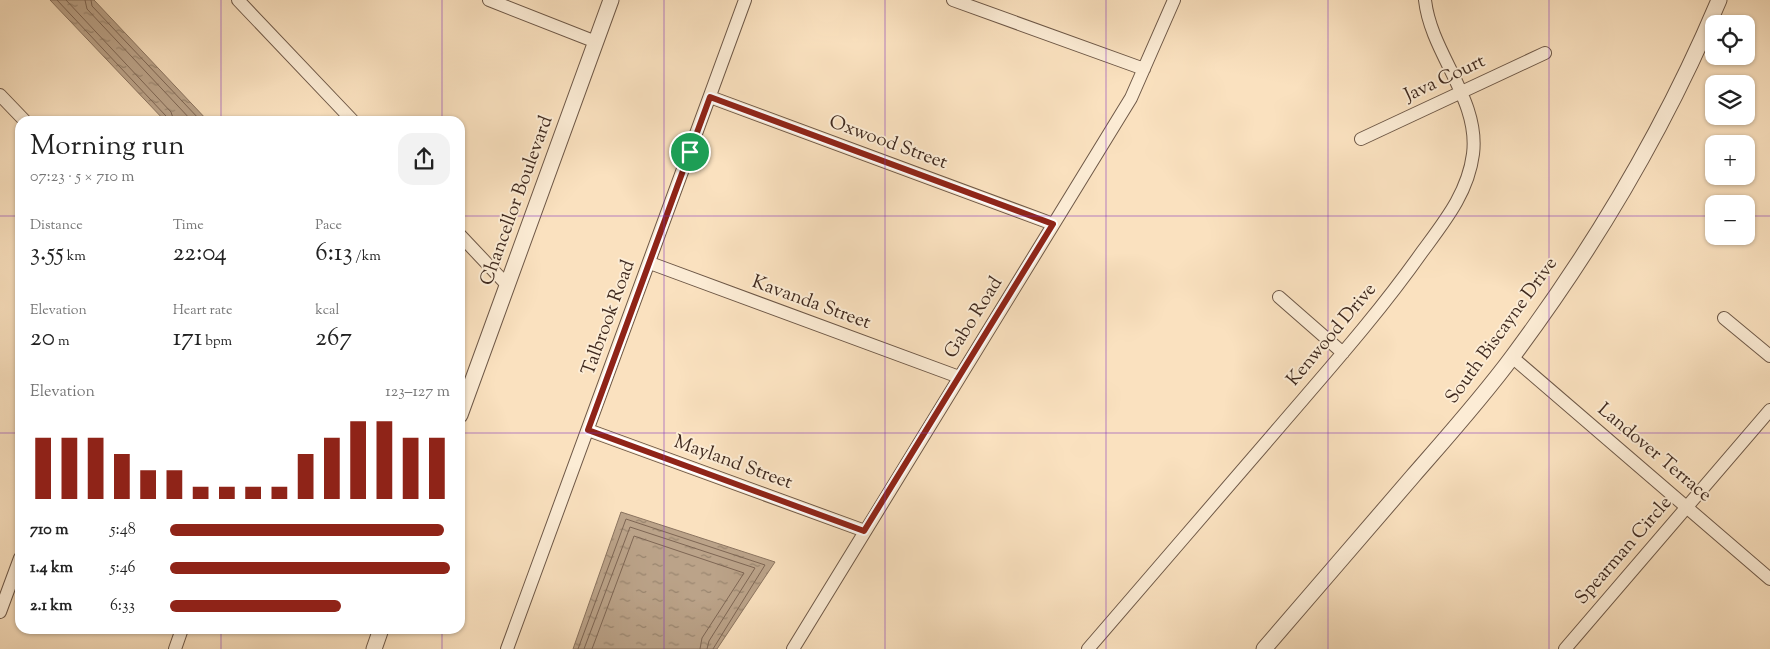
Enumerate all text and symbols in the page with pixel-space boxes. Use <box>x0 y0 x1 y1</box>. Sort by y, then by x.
map controls <box>1705 15 1755 245</box>
button: locate <box>1705 15 1755 65</box>
street label: Java Court <box>1399 48 1490 110</box>
button: layers <box>1705 75 1755 125</box>
street label: Oxwood Street <box>825 109 952 177</box>
street label: Chancellor Boulevard <box>474 112 560 290</box>
text: Morning run <box>30 127 185 167</box>
pin <box>669 131 711 173</box>
button: share <box>398 133 450 185</box>
button: + <box>1705 135 1755 185</box>
icon: arrive <box>676 138 704 166</box>
text: 07:23 · 5 × 710 m <box>30 166 135 189</box>
button: − <box>1705 195 1755 245</box>
text: Distance <box>30 216 83 236</box>
text: Time <box>173 216 204 236</box>
text: Pace <box>315 216 342 236</box>
text: 3.55 <box>30 236 64 272</box>
text: 22:04 <box>173 236 227 272</box>
text: 6:13 <box>315 236 353 272</box>
text: km <box>64 247 86 267</box>
text: /km <box>353 247 381 267</box>
street label: South Biscayne Drive <box>1440 252 1565 410</box>
street label: Talbrook Road <box>576 256 643 380</box>
street label: Kavanda Street <box>748 269 875 337</box>
street label: Gabo Road <box>938 272 1010 364</box>
street label: Kenwood Drive <box>1281 277 1383 392</box>
text: Elevation <box>30 301 87 321</box>
text: Heart rate <box>173 301 232 321</box>
text: kcal <box>315 301 339 321</box>
text: 20 <box>30 321 55 357</box>
text: 171 <box>173 321 202 357</box>
text: 267 <box>315 321 352 357</box>
text: m <box>55 332 70 352</box>
text: bpm <box>202 332 232 352</box>
text: Elevation <box>30 381 95 404</box>
text: 123–127 m <box>385 381 450 404</box>
street label: Landover Terrace <box>1591 397 1717 509</box>
street label: Mayland Street <box>670 429 796 497</box>
street label: Spearman Circle <box>1569 491 1679 611</box>
text: 710 m <box>30 519 68 542</box>
text: 5:48 <box>110 519 136 542</box>
text: 1.4 km <box>30 557 73 580</box>
text: 5:46 <box>110 557 136 580</box>
text: 2.1 km <box>30 595 72 618</box>
text: 6:33 <box>110 595 135 618</box>

